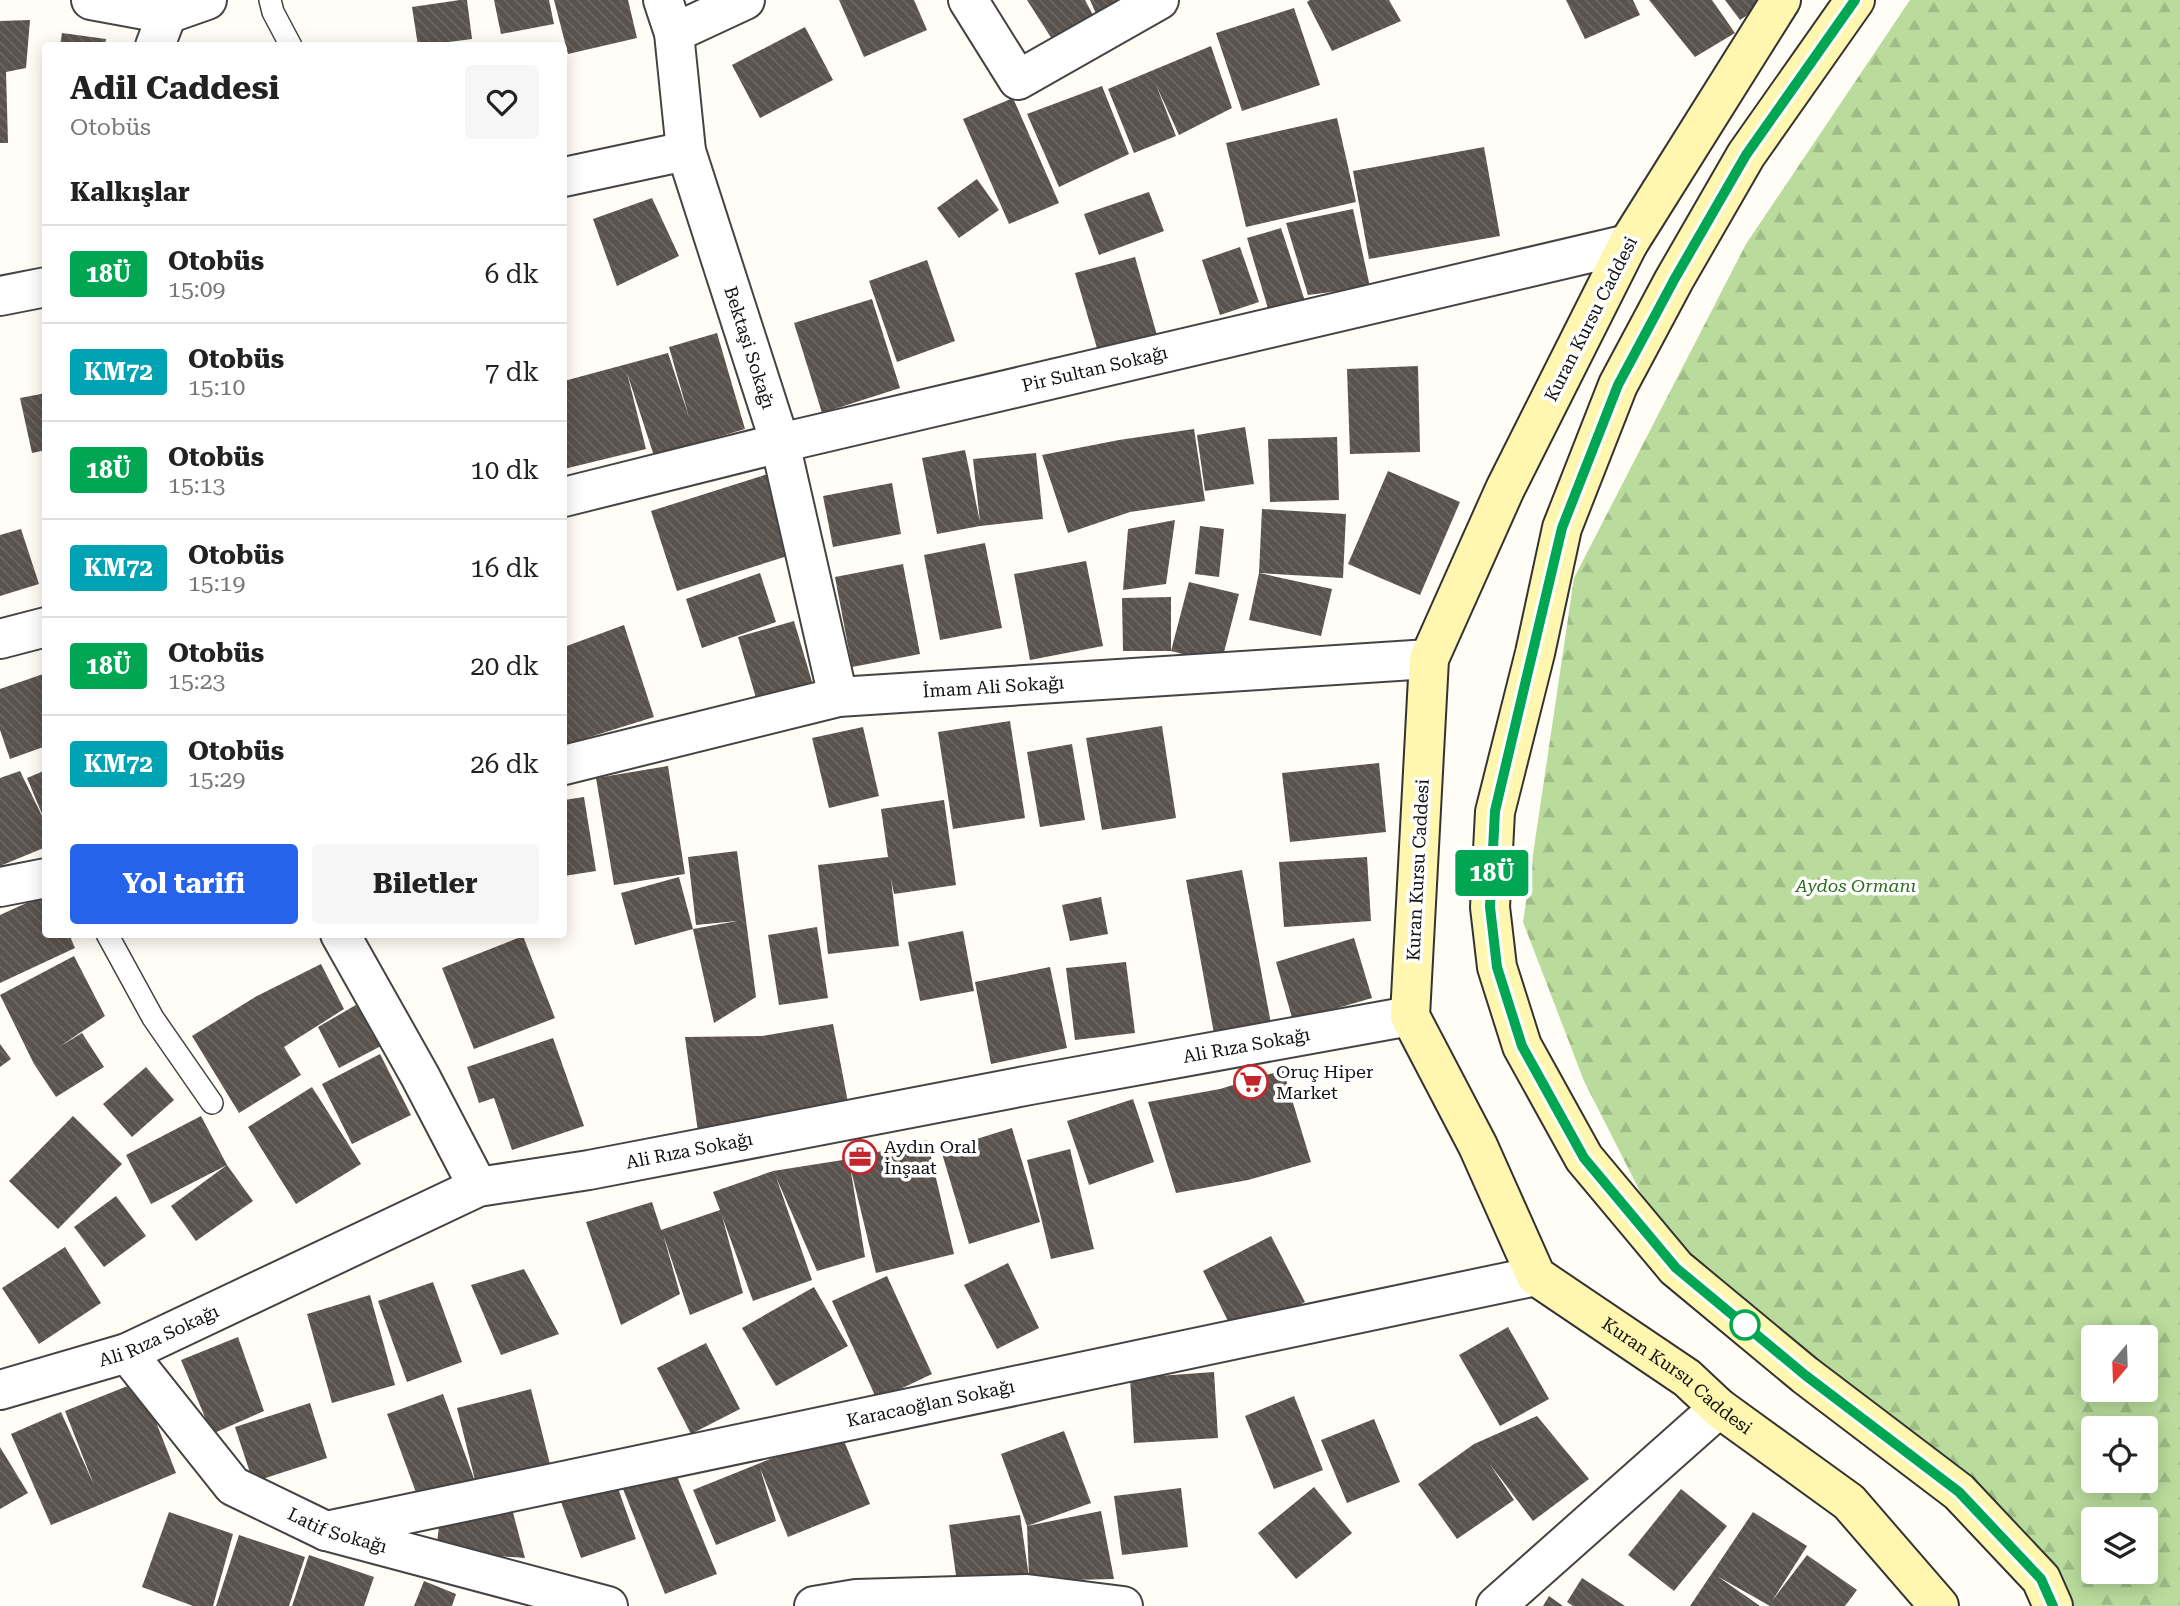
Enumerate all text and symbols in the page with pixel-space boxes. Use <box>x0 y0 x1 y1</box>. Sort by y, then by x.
button: heart <box>465 65 539 139</box>
text: Adil Caddesi <box>70 68 279 107</box>
text: Otobüs <box>70 114 151 141</box>
text: Kalkışlar <box>70 177 190 207</box>
street label: Kuran Kursu Caddesi <box>1540 233 1641 405</box>
text: Otobüs <box>168 246 264 276</box>
text: 6 dk <box>485 259 539 289</box>
text: 18Ü <box>86 260 131 288</box>
text: 15:09 <box>168 276 225 303</box>
street label: Bektaşi Sokağı <box>720 284 779 412</box>
street label: Pir Sultan Sokağı <box>1020 341 1170 396</box>
text: Otobüs <box>188 344 284 374</box>
text: 7 dk <box>485 357 539 387</box>
text: KM72 <box>84 358 153 386</box>
text: 15:10 <box>188 374 245 401</box>
text: Otobüs <box>168 442 264 472</box>
text: 10 dk <box>470 455 539 485</box>
text: 18Ü <box>86 456 131 484</box>
text: 15:13 <box>168 472 225 499</box>
text: Otobüs <box>188 540 284 570</box>
text: 16 dk <box>470 553 539 583</box>
text: KM72 <box>84 554 153 582</box>
text: 15:19 <box>188 570 245 597</box>
text: Otobüs <box>168 638 264 668</box>
text: 20 dk <box>470 651 539 681</box>
text: 18Ü <box>86 652 131 680</box>
text: 15:23 <box>168 668 225 695</box>
street label: İmam Ali Sokağı <box>922 671 1065 702</box>
text: Otobüs <box>188 736 284 766</box>
text: 26 dk <box>470 749 539 779</box>
text: KM72 <box>84 750 153 778</box>
text: 15:29 <box>188 766 245 793</box>
street label: Kuran Kursu Caddesi <box>1402 778 1433 961</box>
button: Yol tarifi <box>70 844 298 924</box>
button: Biletler <box>312 844 539 924</box>
line badge: 18Ü <box>1452 850 1532 896</box>
text: 18Ü <box>1469 859 1515 887</box>
park label: Aydos Ormanı <box>1795 875 1917 896</box>
street label: Ali Rıza Sokağı <box>1181 1023 1312 1067</box>
place label: Oruç Hiper Market <box>1276 1061 1373 1103</box>
supermarket icon: Oruç Hiper Market <box>1232 1063 1270 1101</box>
street label: Ali Rıza Sokağı <box>624 1128 755 1173</box>
place label: Aydın Oral İnşaat <box>884 1136 977 1178</box>
office icon: Aydın Oral İnşaat <box>841 1138 879 1176</box>
street label: Ali Rıza Sokağı <box>96 1300 222 1371</box>
unlabelled marker <box>1730 1310 1760 1340</box>
street label: Kuran Kursu Caddesi <box>1598 1313 1757 1439</box>
north arrow <box>2081 1325 2158 1402</box>
map controls <box>2081 1325 2158 1584</box>
street label: Karacaoğlan Sokağı <box>845 1375 1017 1431</box>
button: locate <box>2081 1416 2158 1493</box>
street label: Latif Sokağı <box>284 1503 390 1557</box>
button: layers <box>2081 1507 2158 1584</box>

